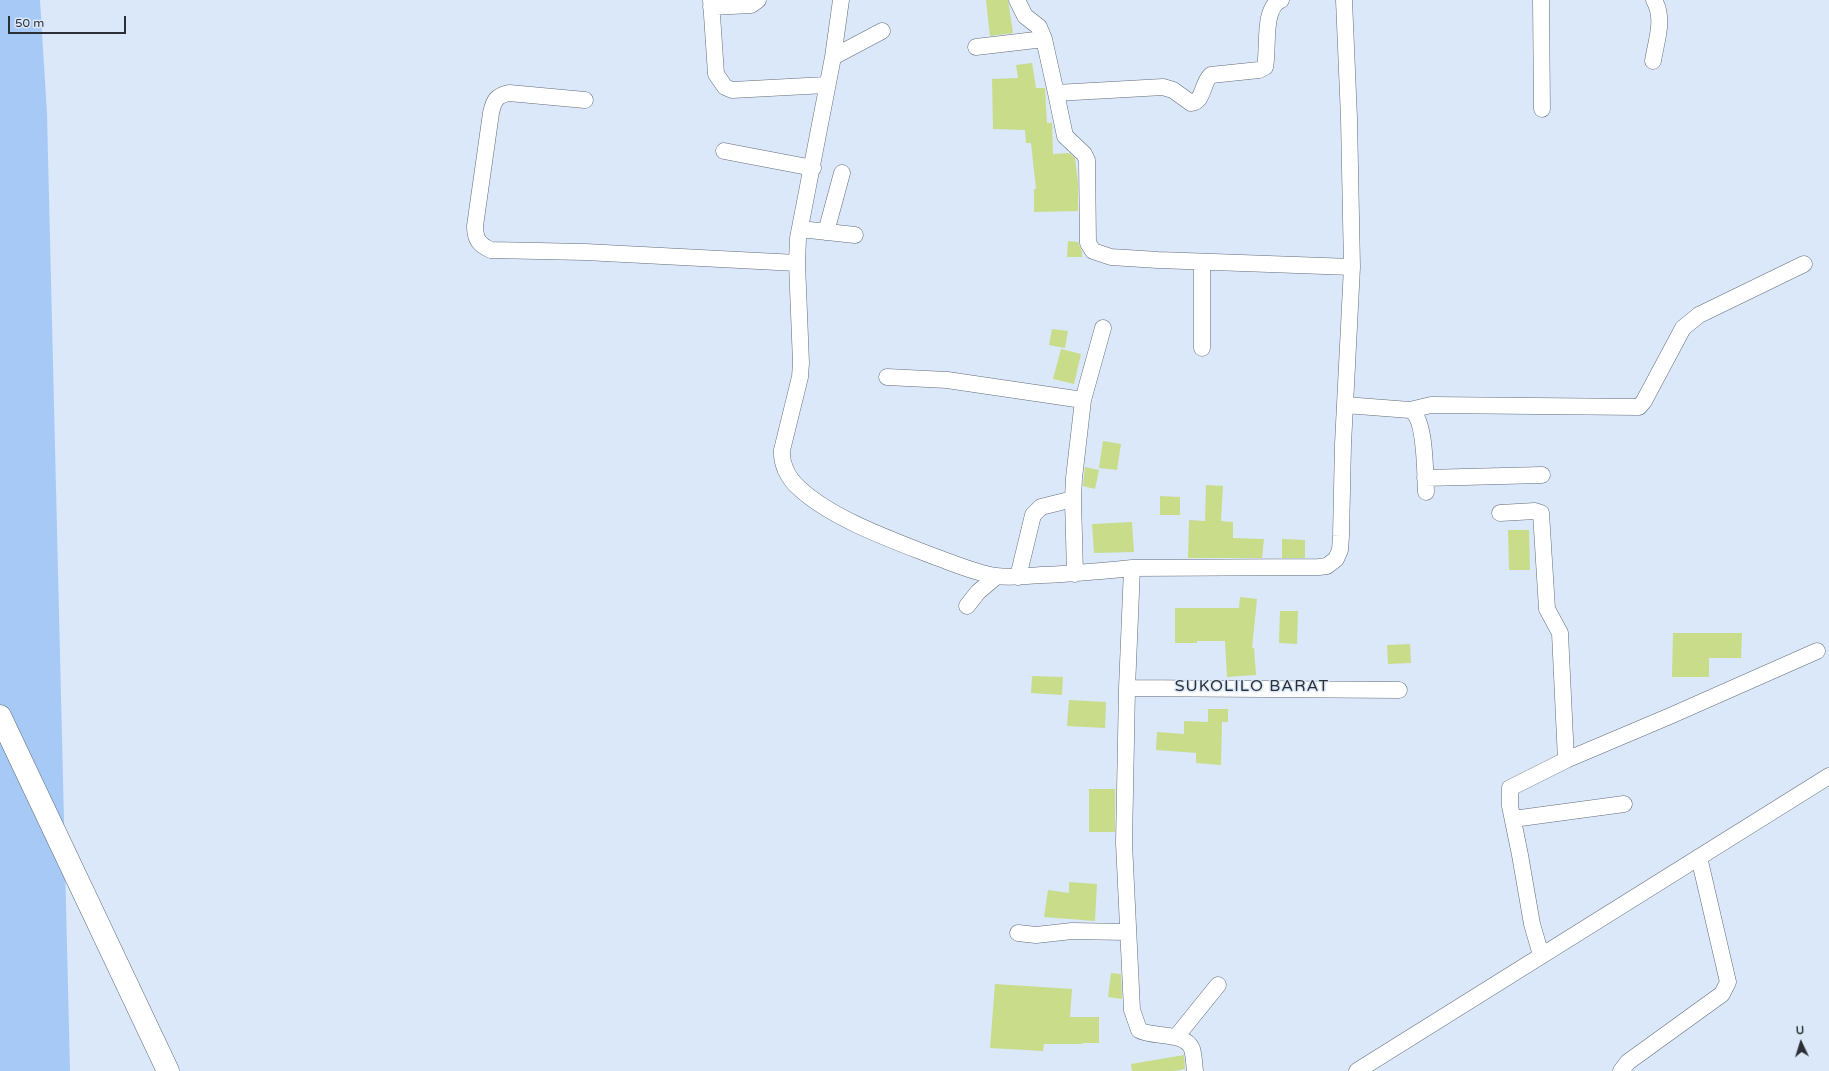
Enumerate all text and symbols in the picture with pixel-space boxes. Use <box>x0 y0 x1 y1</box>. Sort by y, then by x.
scale bar <box>10 8 128 34</box>
text: 50 m <box>15 16 44 30</box>
district label: SUKOLILO BARAT <box>1175 677 1329 697</box>
north arrow <box>1781 1023 1821 1063</box>
text: U <box>1796 1024 1805 1037</box>

